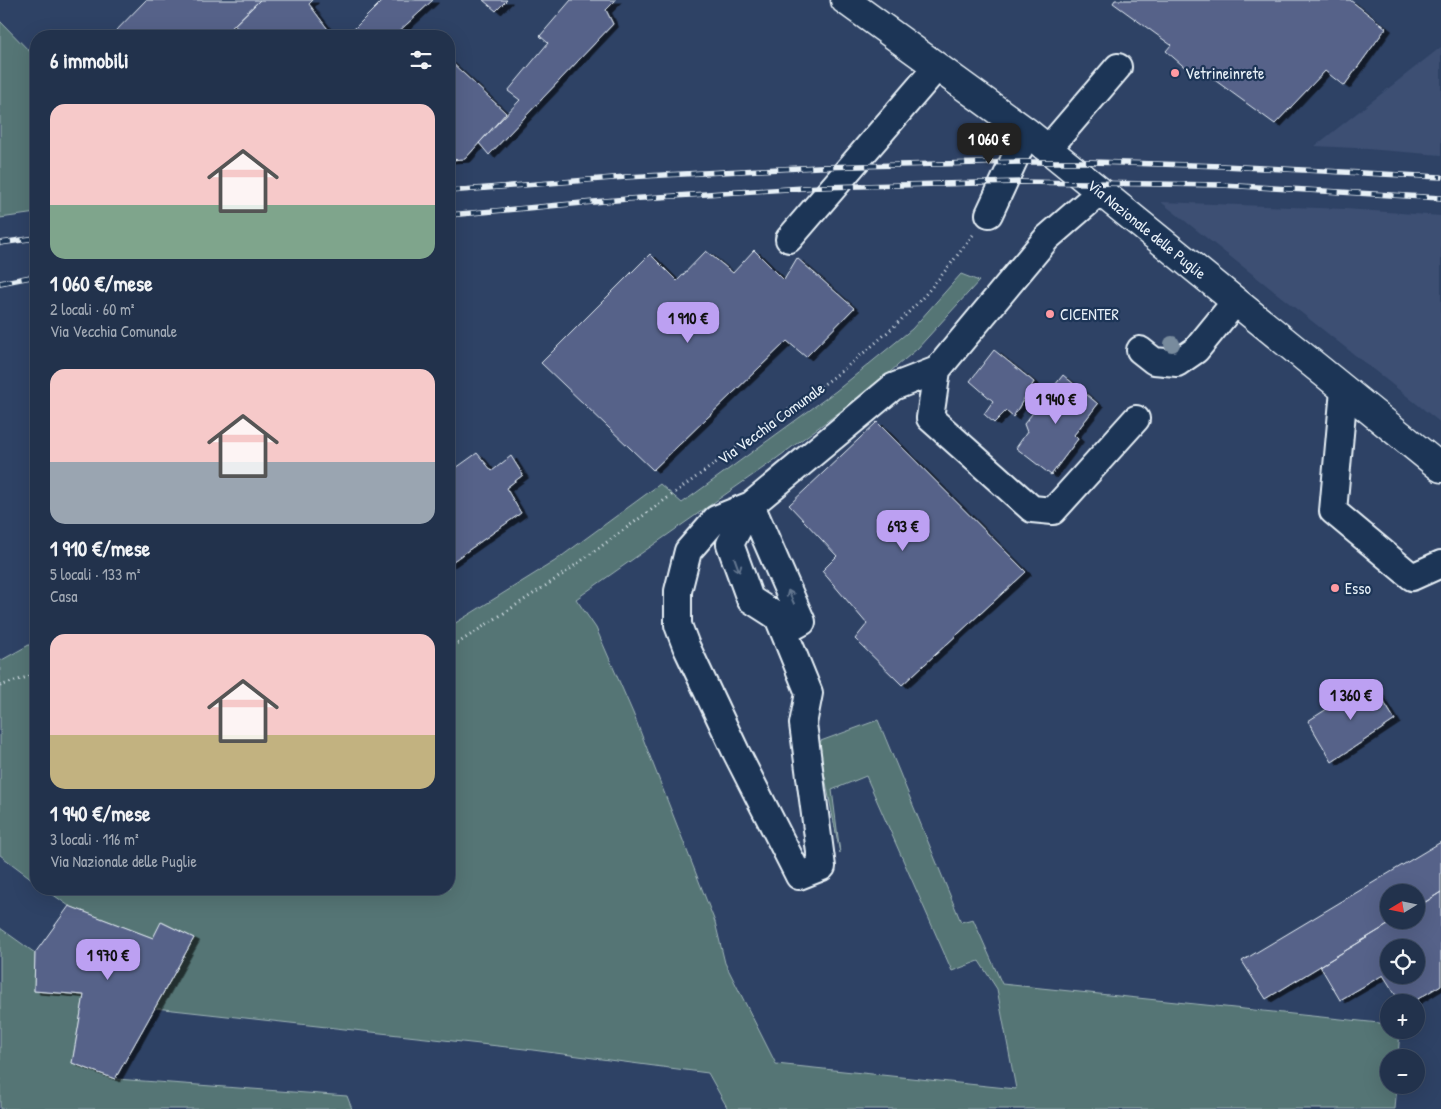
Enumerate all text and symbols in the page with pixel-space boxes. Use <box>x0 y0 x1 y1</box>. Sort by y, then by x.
text: 6 immobili <box>50 46 129 75</box>
icon: filters <box>407 46 435 74</box>
place label: Vetrineinrete <box>1185 62 1265 84</box>
marker: Vetrineinrete <box>1169 67 1181 79</box>
pin: 1 060 € <box>943 122 1035 165</box>
text: 1 060 € <box>968 128 1010 150</box>
icon: home <box>198 136 288 226</box>
street label: Via Nazionale delle Puglie <box>1083 174 1212 284</box>
text: 1 060 €/mese <box>50 269 153 298</box>
text: 2 locali · 60 m² <box>50 298 135 320</box>
pin: 1 910 € <box>642 302 734 344</box>
place label: CICENTER <box>1060 303 1119 325</box>
text: 1 910 € <box>668 307 708 329</box>
marker: CICENTER <box>1044 308 1056 320</box>
text: Via Vecchia Comunale <box>50 320 177 342</box>
street label: Via Vecchia Comunale <box>713 376 829 469</box>
pin: 1 940 € <box>1010 382 1102 425</box>
text: 1 940 € <box>1036 388 1076 410</box>
icon: home <box>198 401 288 491</box>
pin: 693 € <box>868 510 938 552</box>
text: 693 € <box>888 515 918 537</box>
text: 1 910 €/mese <box>50 534 150 563</box>
one-way arrow <box>733 557 742 572</box>
text: 5 locali · 133 m² <box>50 563 140 585</box>
place label: Esso <box>1345 577 1371 599</box>
marker: Esso <box>1329 582 1341 594</box>
text: Casa <box>50 585 77 607</box>
one-way arrow <box>786 590 796 605</box>
icon: home <box>198 666 288 756</box>
pin: 1 360 € <box>1305 678 1397 721</box>
text: 1 360 € <box>1330 684 1372 706</box>
text: 1 940 €/mese <box>50 799 150 828</box>
text: 3 locali · 116 m² <box>50 828 139 850</box>
text: Via Nazionale delle Puglie <box>50 850 197 872</box>
north arrow <box>1380 884 1425 929</box>
map controls <box>1380 884 1425 1094</box>
pin: 1 970 € <box>62 938 154 981</box>
button: locate <box>1380 939 1425 984</box>
text: 1 970 € <box>87 944 129 966</box>
button: + <box>1380 994 1425 1039</box>
button: − <box>1380 1049 1425 1094</box>

